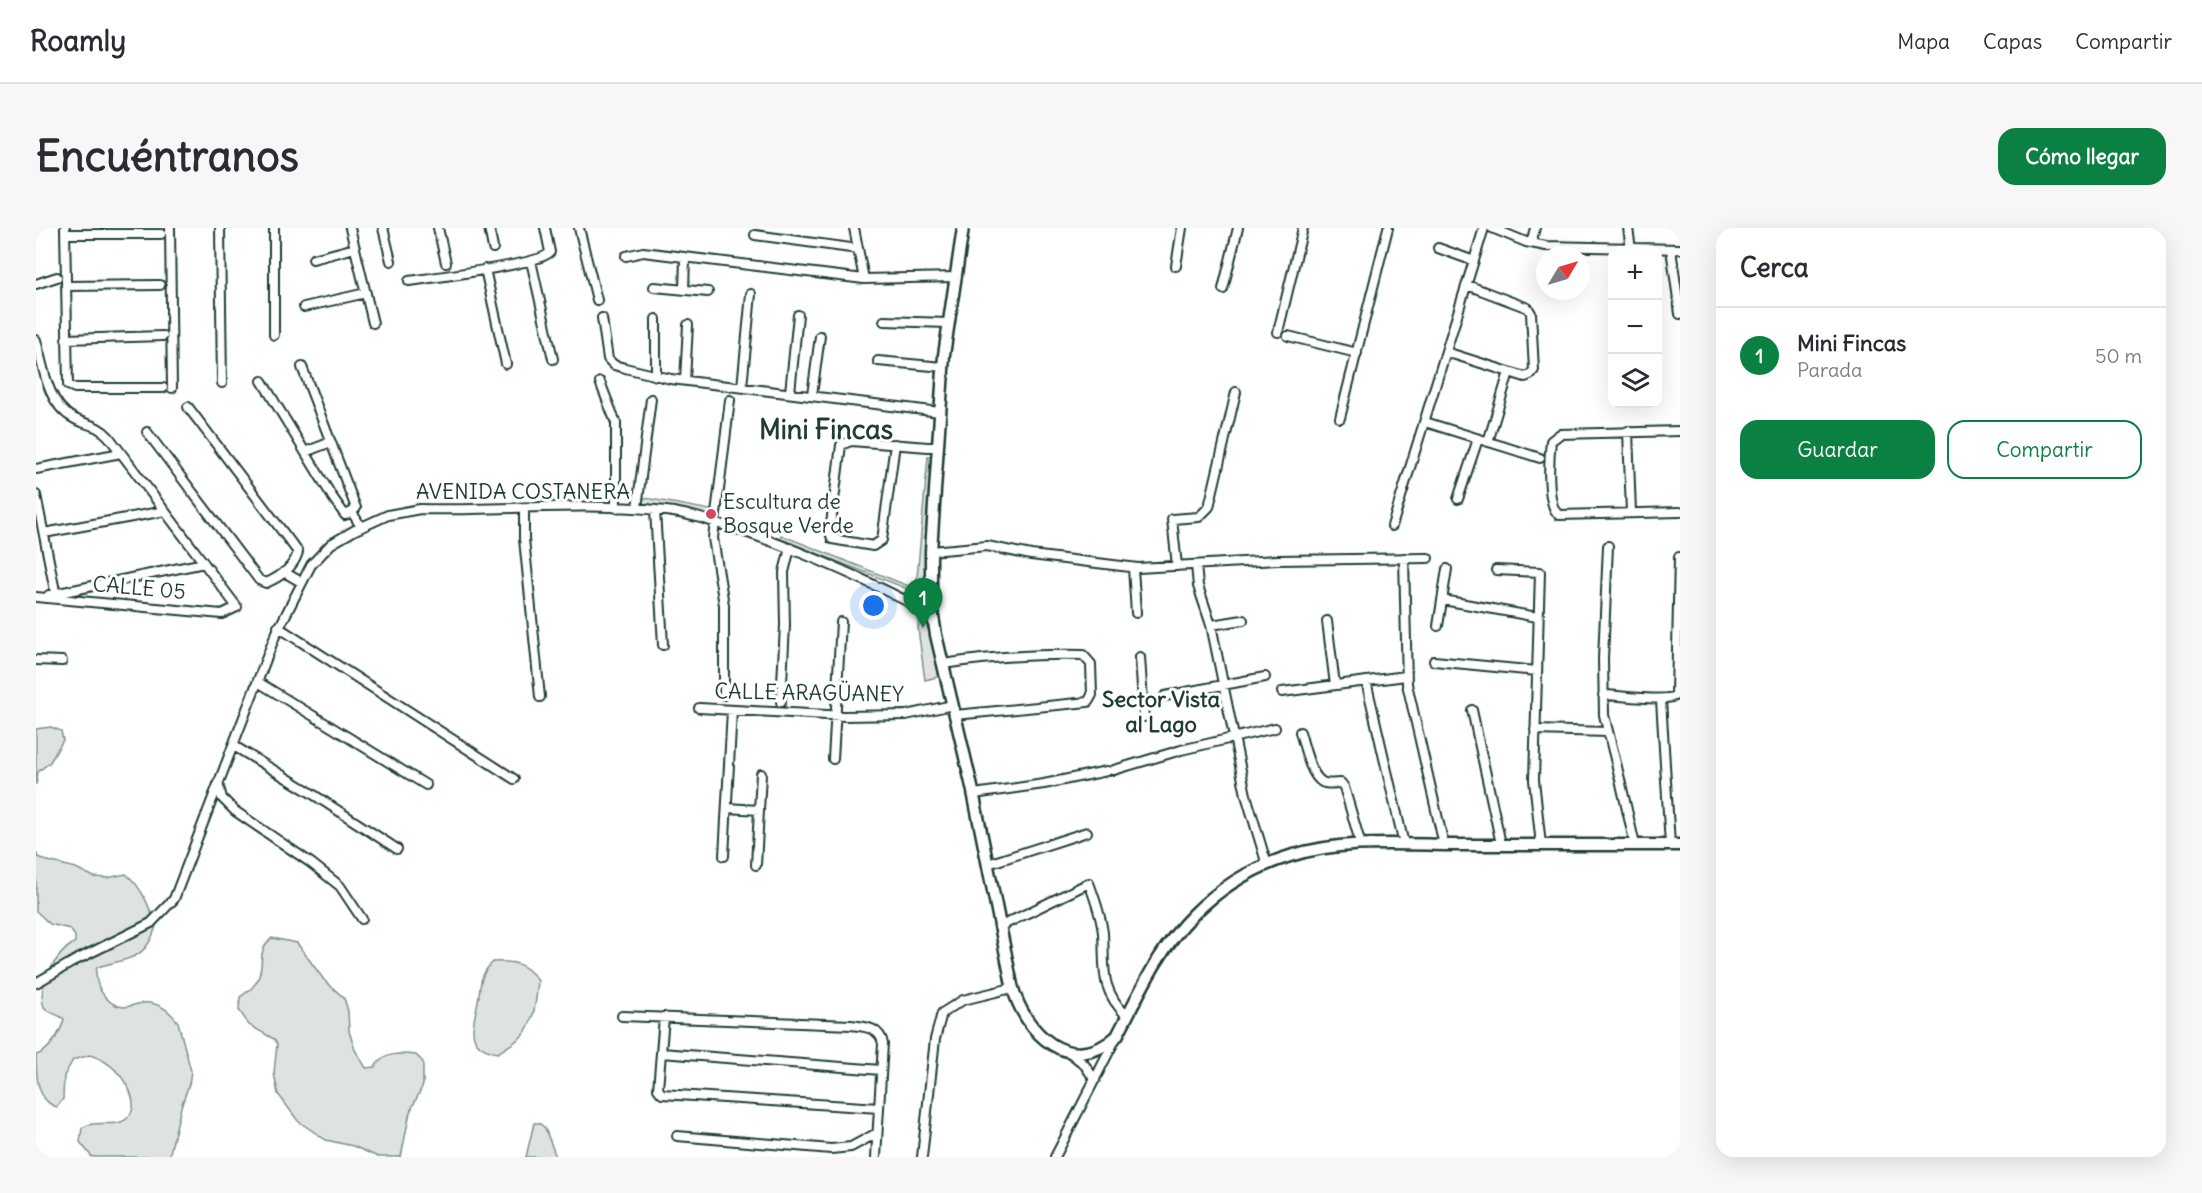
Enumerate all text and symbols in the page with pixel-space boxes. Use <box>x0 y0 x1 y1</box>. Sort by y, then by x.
text: Roamly <box>30 23 126 59</box>
text: Mapa <box>1897 28 1950 55</box>
text: Capas <box>1983 28 2042 55</box>
text: Compartir <box>2075 28 2172 55</box>
button: Cómo llegar <box>1998 128 2166 185</box>
text: Encuéntranos <box>36 130 299 182</box>
north arrow <box>1536 246 1590 300</box>
map controls <box>1608 246 1662 408</box>
button: + <box>1608 246 1662 300</box>
text: Cerca <box>1740 251 1809 284</box>
button: − <box>1608 300 1662 354</box>
text: Mini Fincas <box>1797 329 1906 357</box>
text: 1 <box>1756 343 1763 368</box>
text: 50 m <box>2095 343 2142 368</box>
button: layers <box>1608 354 1662 408</box>
text: Parada <box>1797 357 1862 382</box>
district label: Mini Fincas <box>759 412 893 446</box>
button: Guardar <box>1740 420 1935 479</box>
button: Compartir <box>1947 420 2142 479</box>
street label: AVENIDA COSTANERA <box>416 478 630 505</box>
place label: Escultura de Bosque Verde <box>723 488 854 539</box>
marker: Escultura de Bosque Verde <box>704 507 718 521</box>
street label: CALLE 05 <box>91 570 187 605</box>
pin: 1 <box>904 578 942 628</box>
your location <box>859 591 888 620</box>
street label: CALLE ARAGÜANEY <box>714 677 904 708</box>
district label: Sector Vista al Lago <box>1102 685 1220 738</box>

